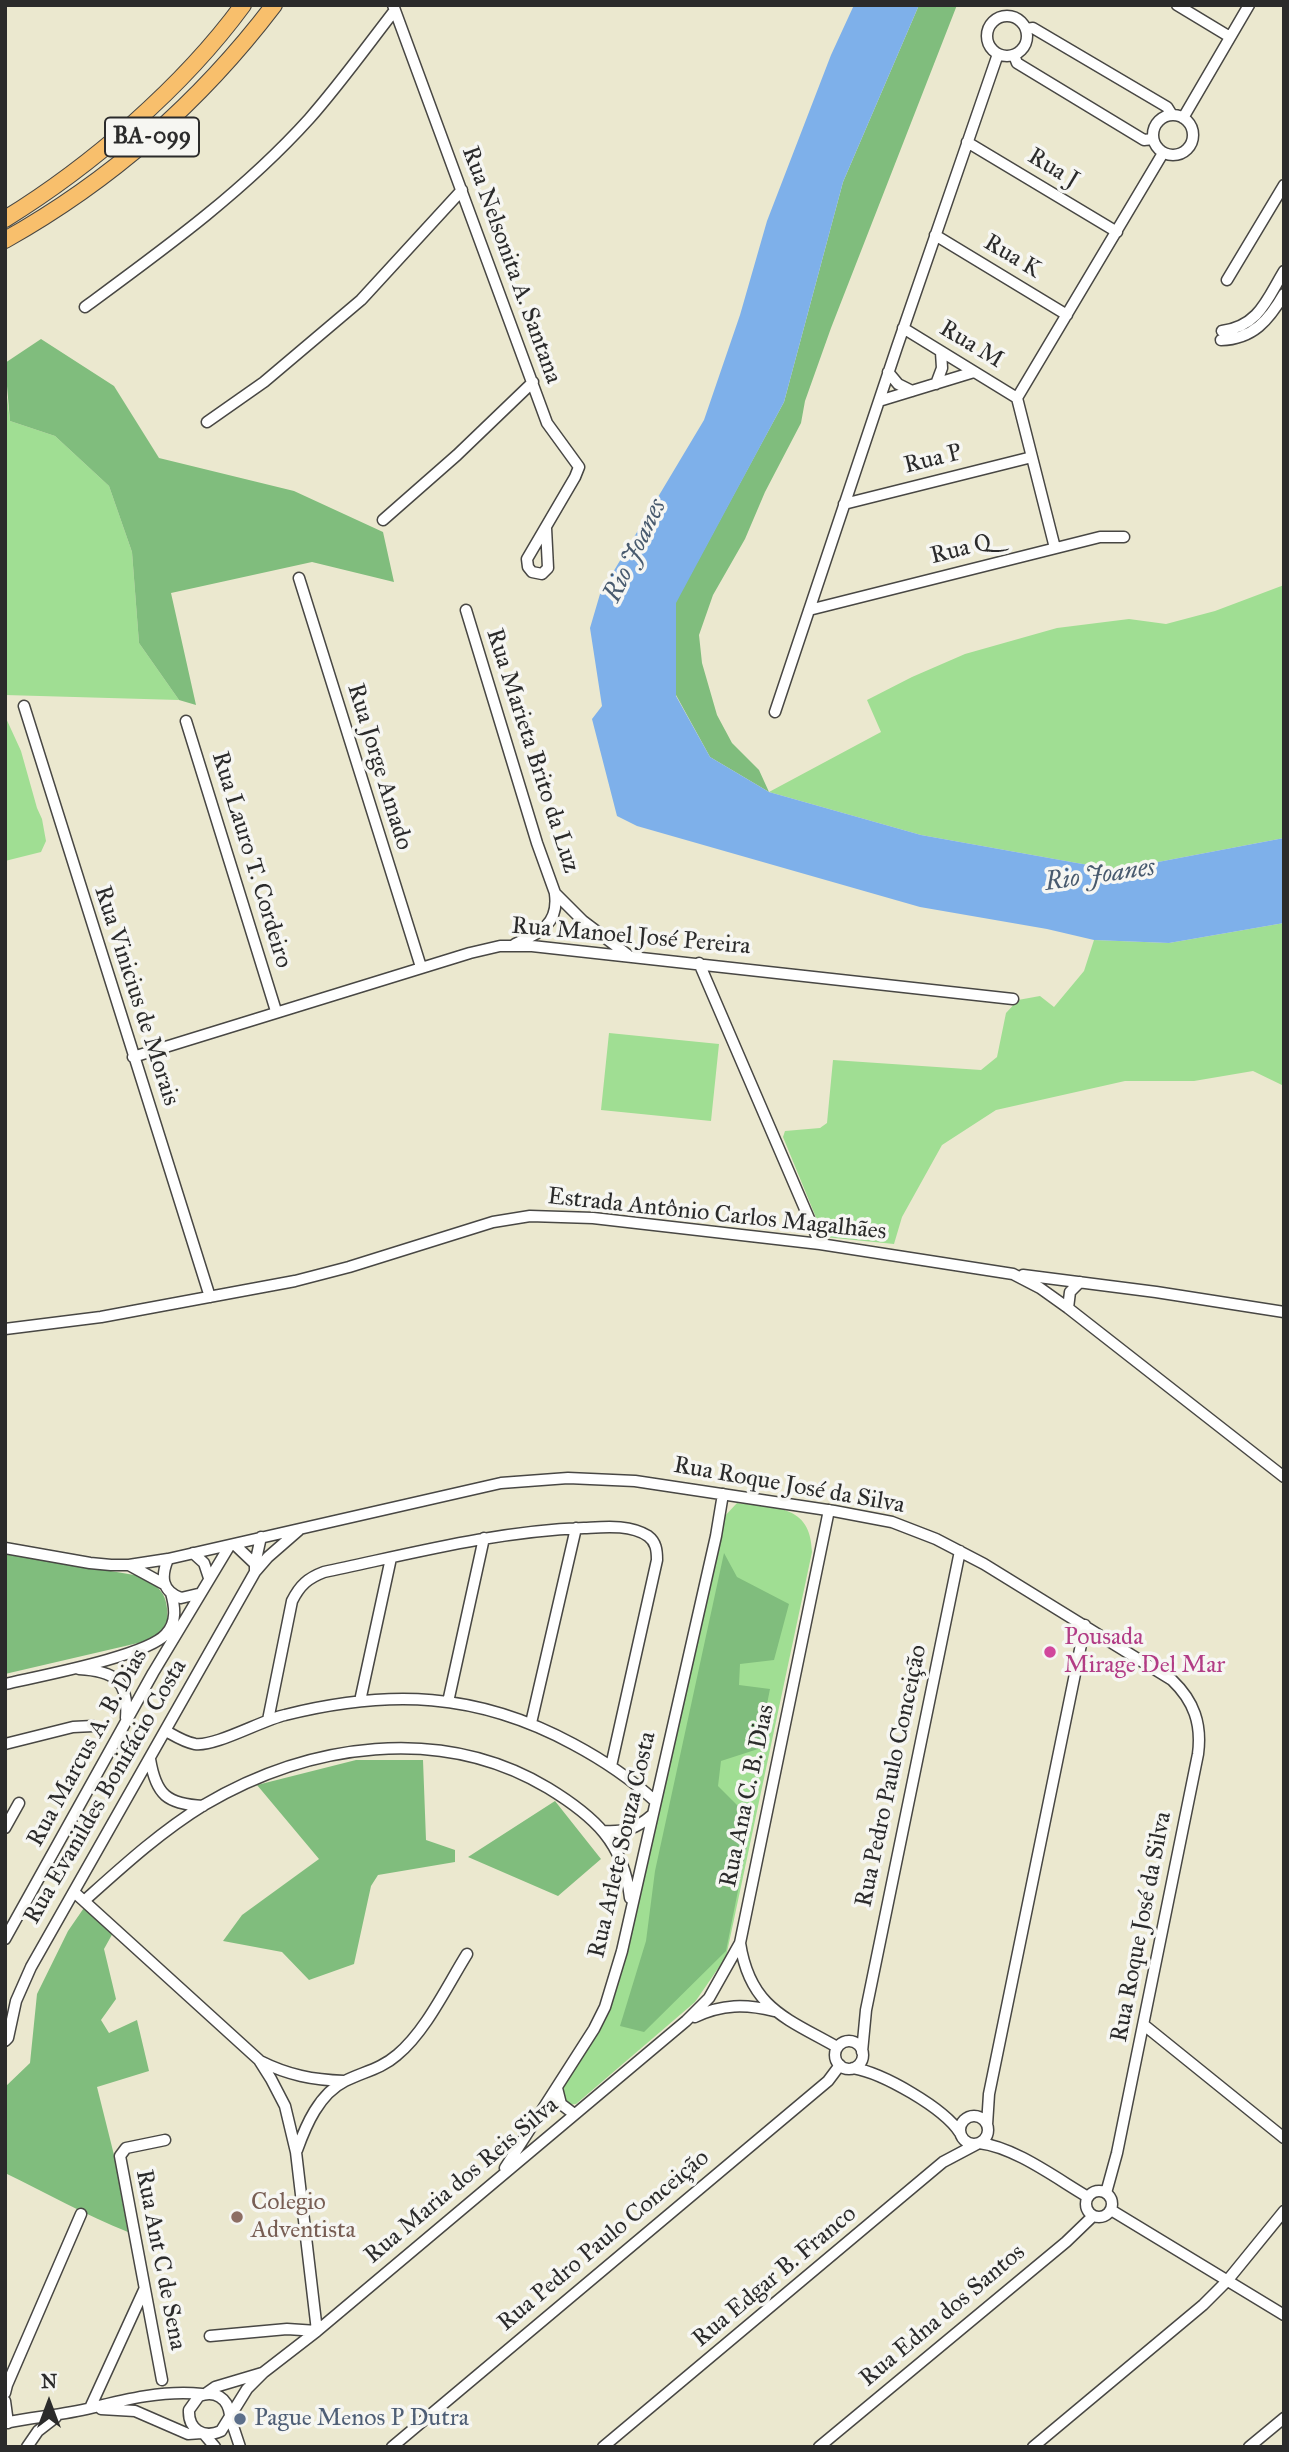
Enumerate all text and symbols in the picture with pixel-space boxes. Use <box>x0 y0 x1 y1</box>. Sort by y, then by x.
road number: BA-099 <box>105 118 199 156</box>
street label: Rua Nelsonita A. Santana <box>455 142 567 388</box>
street label: Rua J <box>1022 143 1084 195</box>
street label: Rua K <box>978 229 1046 285</box>
street label: Rua M <box>934 315 1008 375</box>
street label: Rua P <box>901 439 965 481</box>
water label: Rio Joanes <box>598 494 674 608</box>
street label: Rua Q <box>928 529 994 571</box>
street label: Rua Marieta Brito da Luz <box>479 625 585 877</box>
street label: Rua Jorge Amado <box>340 680 418 854</box>
street label: Rua Lauro T. Cordeiro <box>204 748 298 972</box>
water label: Rio Joanes <box>1043 853 1157 899</box>
street label: Rua Vinicius de Morais <box>87 883 185 1109</box>
street label: Rua Manoel José Pereira <box>510 912 752 962</box>
street label: Estrada Antônio Carlos Magalhães <box>546 1183 888 1247</box>
street label: Rua Roque José da Silva <box>671 1451 907 1521</box>
place label: Pousada Mirage Del Mar <box>1064 1624 1225 1680</box>
street label: Rua Pedro Paulo Conceição <box>850 1642 934 1910</box>
street label: Rua Marcus A. B. Dias <box>22 1644 154 1852</box>
marker: Pousada Mirage Del Mar <box>1042 1644 1058 1660</box>
street label: Rua Evanildes Bonifácio Costa <box>18 1654 194 1930</box>
street label: Rua Ana C. B. Dias <box>715 1702 781 1890</box>
street label: Rua Arlete Souza Costa <box>583 1729 663 1961</box>
street label: Rua Roque José da Silva <box>1106 1809 1178 2045</box>
street label: Rua Maria dos Reis Silva <box>359 2091 565 2271</box>
street label: Rua Pedro Paulo Conceição <box>492 2144 716 2338</box>
street label: Rua Ant C de Sena <box>128 2167 192 2353</box>
place label: Colegio Adventista <box>251 2189 356 2245</box>
street label: Rua Edgar B. Franco <box>687 2200 863 2354</box>
marker: Colegio Adventista <box>229 2209 245 2225</box>
street label: Rua Edna dos Santos <box>854 2238 1032 2394</box>
north arrow <box>14 2368 84 2438</box>
text: N <box>41 2370 57 2393</box>
place label: Pague Menos P Dutra <box>254 2405 469 2433</box>
marker: Pague Menos P Dutra <box>232 2411 248 2427</box>

